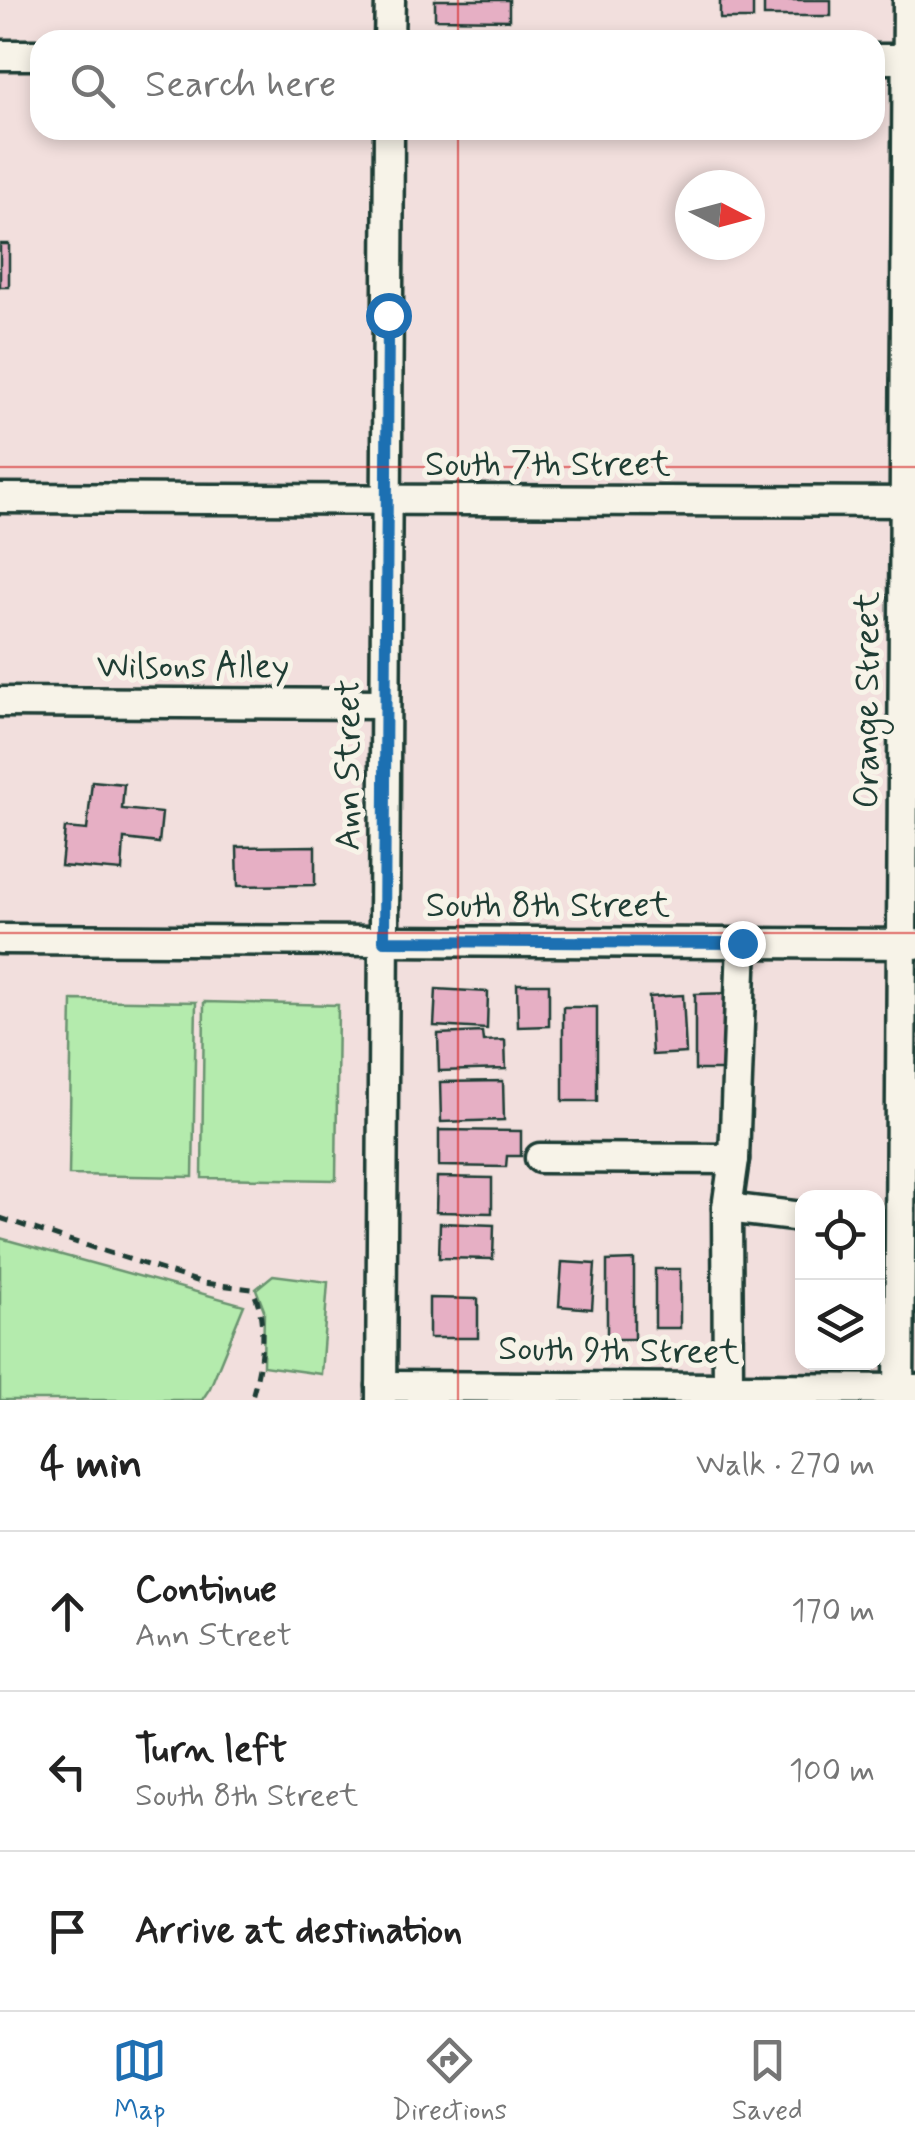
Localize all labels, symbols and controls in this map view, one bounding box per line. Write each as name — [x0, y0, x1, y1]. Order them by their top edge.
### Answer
search box — [30, 30, 885, 140]
icon: search — [65, 58, 120, 113]
text: Search here — [145, 61, 336, 110]
north arrow — [675, 170, 765, 260]
route start — [366, 293, 412, 339]
street label: South 7th Street — [425, 442, 671, 488]
street label: Orange Street — [845, 591, 894, 809]
street label: Wilsons Alley — [97, 644, 289, 690]
street label: Ann Street — [326, 679, 372, 851]
street label: South 8th Street — [426, 883, 671, 929]
route end — [720, 921, 766, 967]
map controls — [795, 1190, 885, 1370]
button: locate — [795, 1190, 885, 1280]
button: layers — [795, 1280, 885, 1370]
street label: South 9th Street — [498, 1326, 741, 1376]
text: 4 min — [40, 1438, 142, 1493]
text: Walk · 270 m — [696, 1444, 875, 1486]
text: Continue — [135, 1566, 277, 1615]
icon: ahead — [40, 1584, 95, 1639]
text: 170 m — [791, 1590, 875, 1632]
text: Ann Street — [135, 1615, 292, 1657]
text: Turn left — [135, 1726, 287, 1775]
icon: left — [40, 1744, 95, 1799]
text: 100 m — [789, 1750, 875, 1792]
text: South 8th Street — [135, 1775, 358, 1817]
icon: arrive — [40, 1904, 95, 1959]
text: Arrive at destination — [135, 1907, 462, 1956]
tab: Map — [112, 2033, 167, 2130]
tab: Directions — [392, 2033, 507, 2130]
tab: Saved — [732, 2033, 803, 2130]

